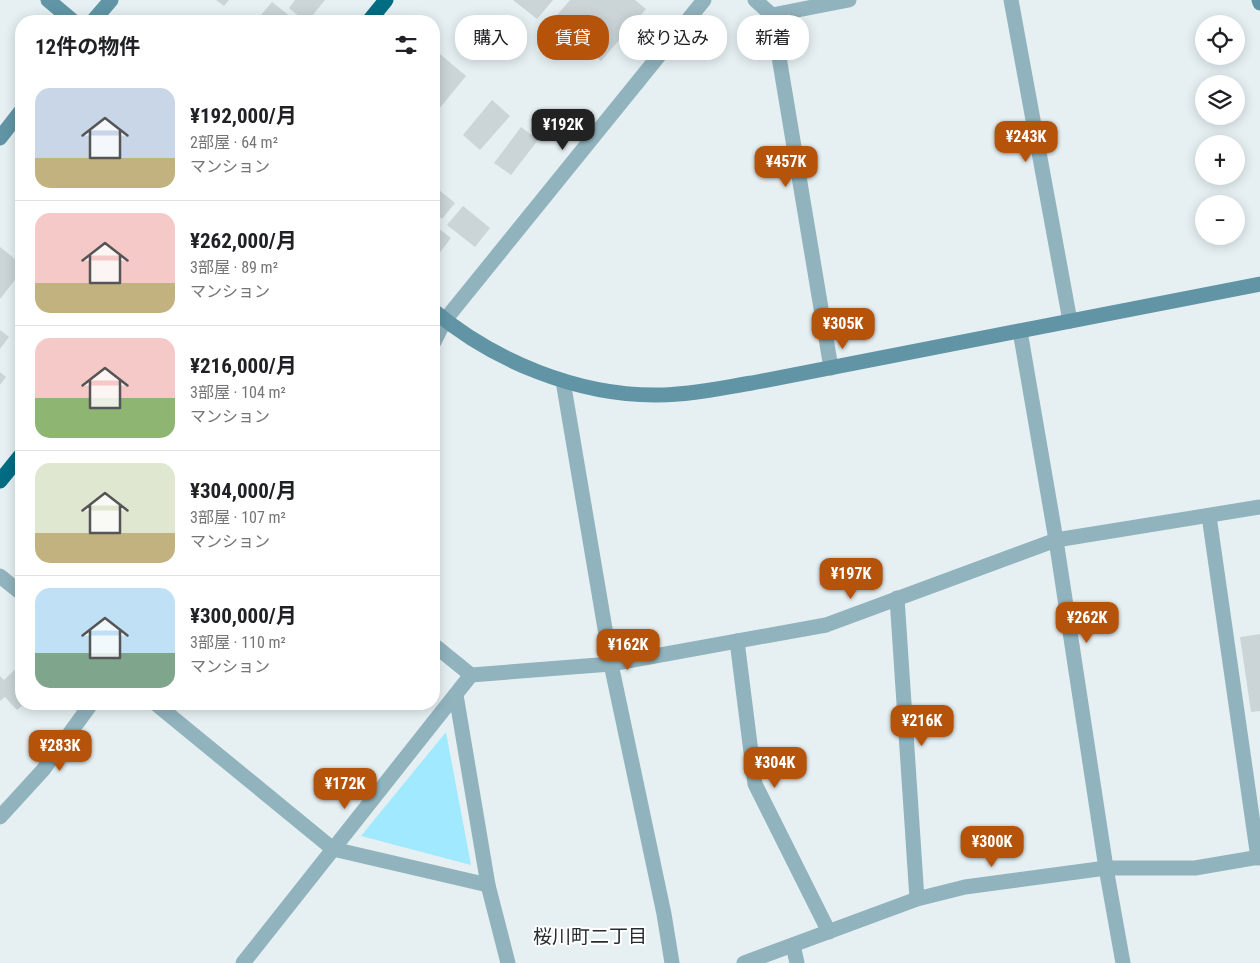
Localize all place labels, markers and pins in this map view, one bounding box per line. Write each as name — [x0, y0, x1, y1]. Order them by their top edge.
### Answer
pin: ¥192K — [528, 108, 598, 151]
pin: ¥243K — [991, 120, 1061, 163]
pin: ¥457K — [751, 146, 821, 188]
pin: ¥305K — [808, 308, 878, 350]
pin: ¥197K — [816, 558, 886, 600]
pin: ¥262K — [1052, 602, 1122, 644]
pin: ¥162K — [593, 628, 663, 671]
pin: ¥216K — [887, 704, 957, 747]
pin: ¥283K — [25, 730, 95, 772]
pin: ¥304K — [740, 746, 810, 789]
pin: ¥172K — [310, 768, 380, 810]
pin: ¥300K — [957, 826, 1027, 868]

